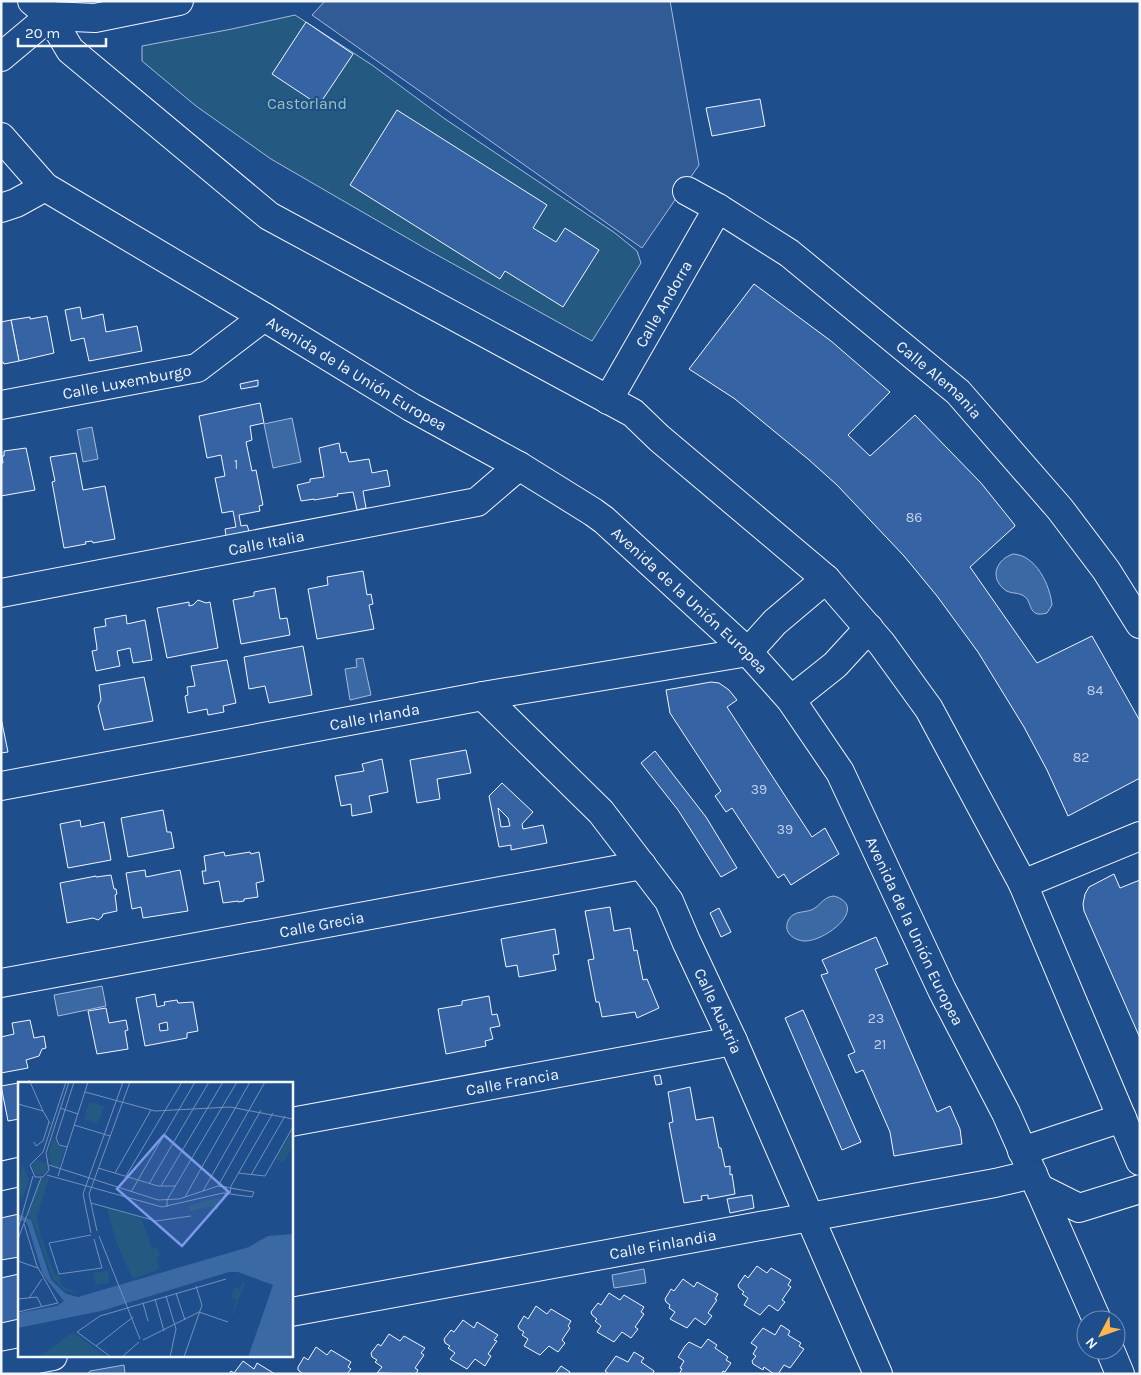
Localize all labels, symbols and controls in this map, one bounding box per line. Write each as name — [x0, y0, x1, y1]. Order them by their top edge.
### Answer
scale bar — [18, 15, 105, 47]
text: 20 m — [25, 24, 60, 42]
park label: Castorland — [267, 94, 347, 113]
street label: Calle Andorra — [631, 257, 696, 351]
street label: Avenida de la Unión Europea — [263, 312, 450, 435]
street label: Calle Alemania — [893, 336, 986, 423]
street label: Calle Luxemburgo — [61, 360, 193, 403]
house number: 1 — [234, 456, 238, 473]
house number: 86 — [906, 509, 922, 526]
street label: Avenida de la Unión Europea — [608, 523, 772, 678]
street label: Calle Italia — [227, 526, 306, 559]
house number: 84 — [1087, 682, 1103, 699]
street label: Calle Irlanda — [328, 699, 421, 734]
house number: 82 — [1073, 749, 1089, 766]
house number: 39 — [751, 781, 767, 798]
house number: 39 — [777, 821, 793, 838]
street label: Avenida de la Unión Europea — [862, 834, 968, 1029]
street label: Calle Grecia — [278, 907, 366, 942]
street label: Calle Austria — [690, 965, 746, 1057]
house number: 23 — [868, 1010, 884, 1027]
house number: 21 — [874, 1036, 886, 1053]
street label: Calle Francia — [464, 1064, 560, 1100]
inset map — [18, 1082, 292, 1358]
street label: Calle Finlandia — [608, 1225, 718, 1263]
north arrow — [1076, 1310, 1126, 1360]
text: N — [1082, 1334, 1101, 1353]

